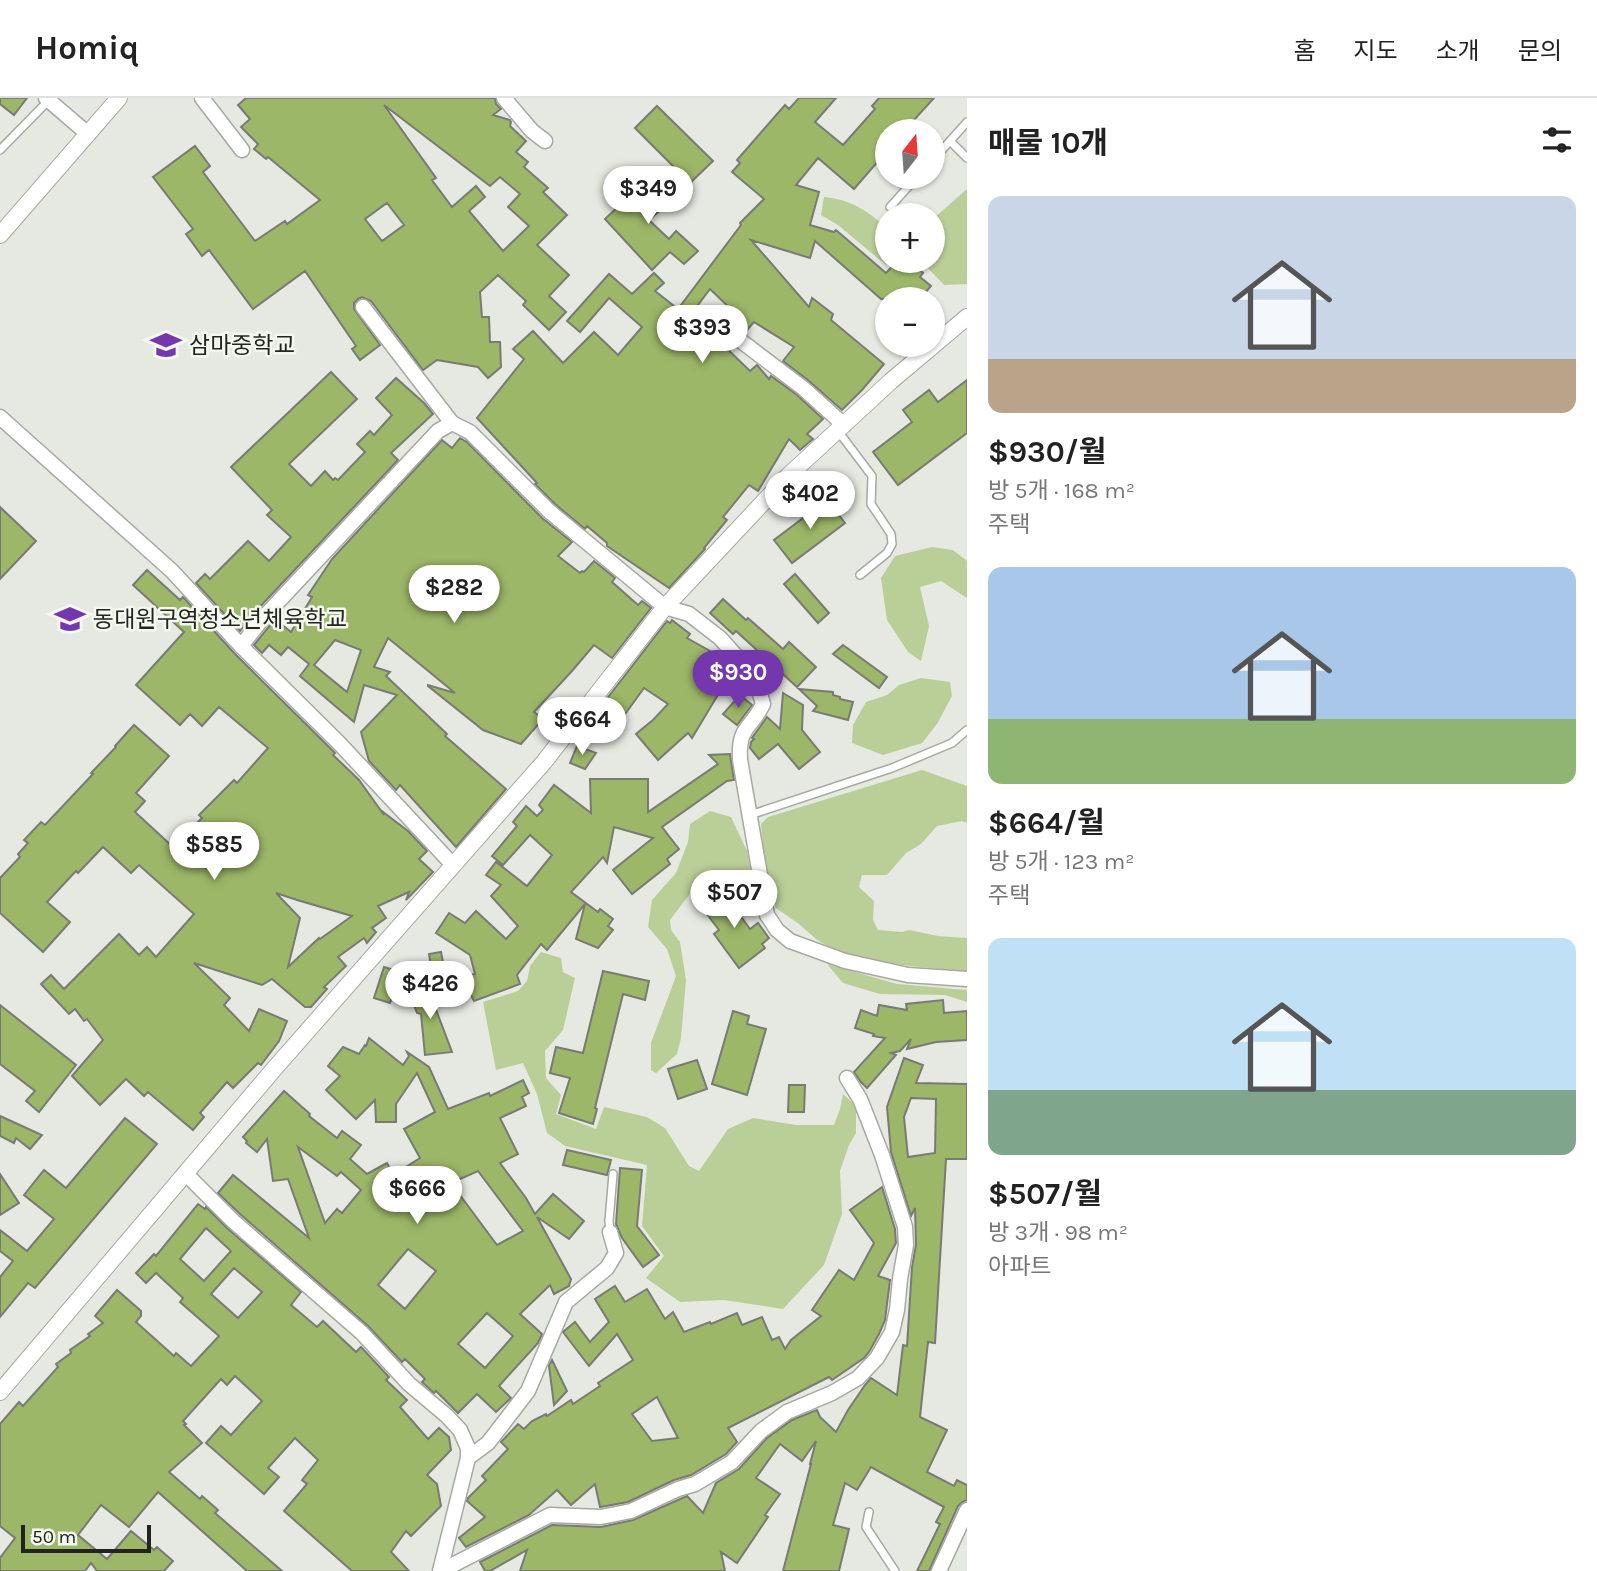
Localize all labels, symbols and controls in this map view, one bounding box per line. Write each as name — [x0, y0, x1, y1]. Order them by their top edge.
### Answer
text: Homiq — [35, 29, 139, 67]
text: 홈 — [1293, 37, 1315, 65]
text: 지도 — [1353, 37, 1398, 65]
text: 소개 — [1436, 37, 1480, 65]
text: 문의 — [1518, 37, 1562, 65]
north arrow — [875, 119, 945, 189]
map controls — [875, 119, 945, 357]
icon: filters — [1538, 121, 1576, 159]
text: 매물 10개 — [988, 125, 1108, 161]
pin: $349 — [607, 166, 689, 226]
text: $349 — [619, 175, 677, 202]
button: + — [875, 203, 945, 273]
icon: home — [1219, 242, 1345, 368]
button: − — [875, 287, 945, 357]
pin: $393 — [661, 306, 743, 365]
text: $393 — [673, 314, 731, 341]
school or university icon: 삼마중학교 — [149, 328, 183, 362]
place label: 삼마중학교 — [189, 332, 295, 359]
text: $930/월 — [988, 434, 1106, 470]
pin: $402 — [769, 472, 851, 531]
text: 방 5개 · 168 m² — [988, 477, 1135, 504]
text: $402 — [781, 480, 839, 507]
text: 주택 — [988, 511, 1030, 538]
pin: $282 — [413, 566, 495, 625]
text: $282 — [425, 574, 483, 601]
school or university icon: 동대원구역청소년체육학교 — [53, 602, 87, 636]
place label: 동대원구역청소년체육학교 — [93, 606, 347, 633]
icon: home — [1219, 613, 1345, 739]
pin: $930 — [697, 650, 779, 710]
text: $930 — [709, 659, 767, 686]
pin: $664 — [541, 698, 623, 757]
text: $664 — [553, 706, 611, 733]
text: $664/월 — [988, 805, 1105, 841]
pin: $585 — [173, 822, 255, 882]
text: $585 — [185, 831, 243, 858]
text: 방 5개 · 123 m² — [988, 848, 1135, 875]
pin: $507 — [693, 870, 775, 930]
text: $507 — [706, 879, 762, 906]
text: 주택 — [988, 882, 1030, 909]
pin: $426 — [389, 962, 471, 1021]
text: $426 — [401, 970, 459, 997]
icon: home — [1219, 984, 1345, 1110]
pin: $666 — [376, 1166, 458, 1226]
text: $666 — [388, 1175, 446, 1202]
text: $507/월 — [988, 1176, 1102, 1212]
text: 방 3개 · 98 m² — [988, 1219, 1128, 1246]
text: 아파트 — [988, 1253, 1051, 1280]
scale bar — [21, 1522, 150, 1554]
text: 50 m — [32, 1526, 76, 1548]

